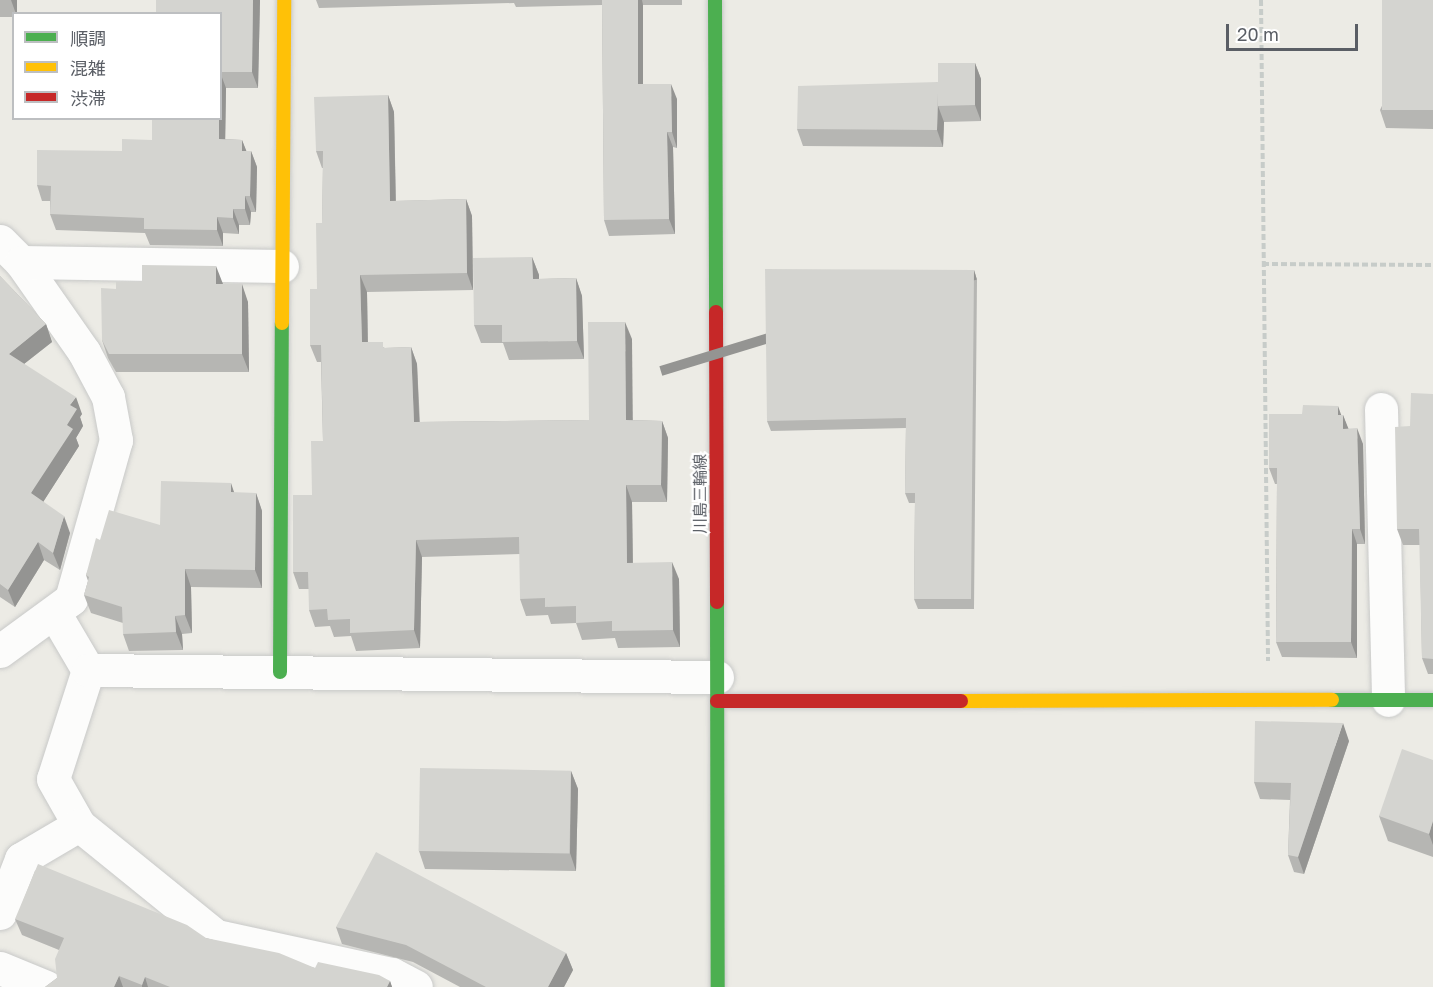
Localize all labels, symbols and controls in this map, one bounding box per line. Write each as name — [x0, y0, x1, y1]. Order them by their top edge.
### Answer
legend — [12, 12, 222, 120]
scale bar — [1229, 12, 1361, 50]
text: 20 m — [1237, 23, 1279, 45]
text: 順調 — [70, 27, 106, 49]
text: 混雑 — [70, 57, 106, 79]
text: 渋滞 — [70, 87, 106, 109]
street label: 川島三輪線 — [690, 454, 710, 534]

